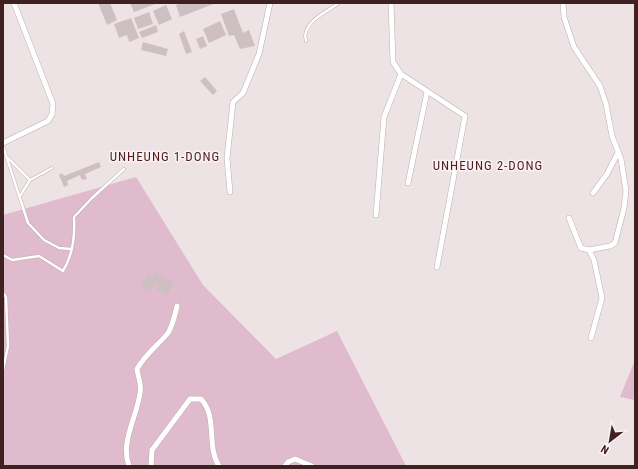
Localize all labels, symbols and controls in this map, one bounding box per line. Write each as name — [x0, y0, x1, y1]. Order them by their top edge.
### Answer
district label: UNHEUNG 1-DONG — [110, 149, 220, 164]
district label: UNHEUNG 2-DONG — [433, 158, 543, 173]
north arrow — [590, 421, 630, 461]
text: N — [599, 442, 611, 456]

